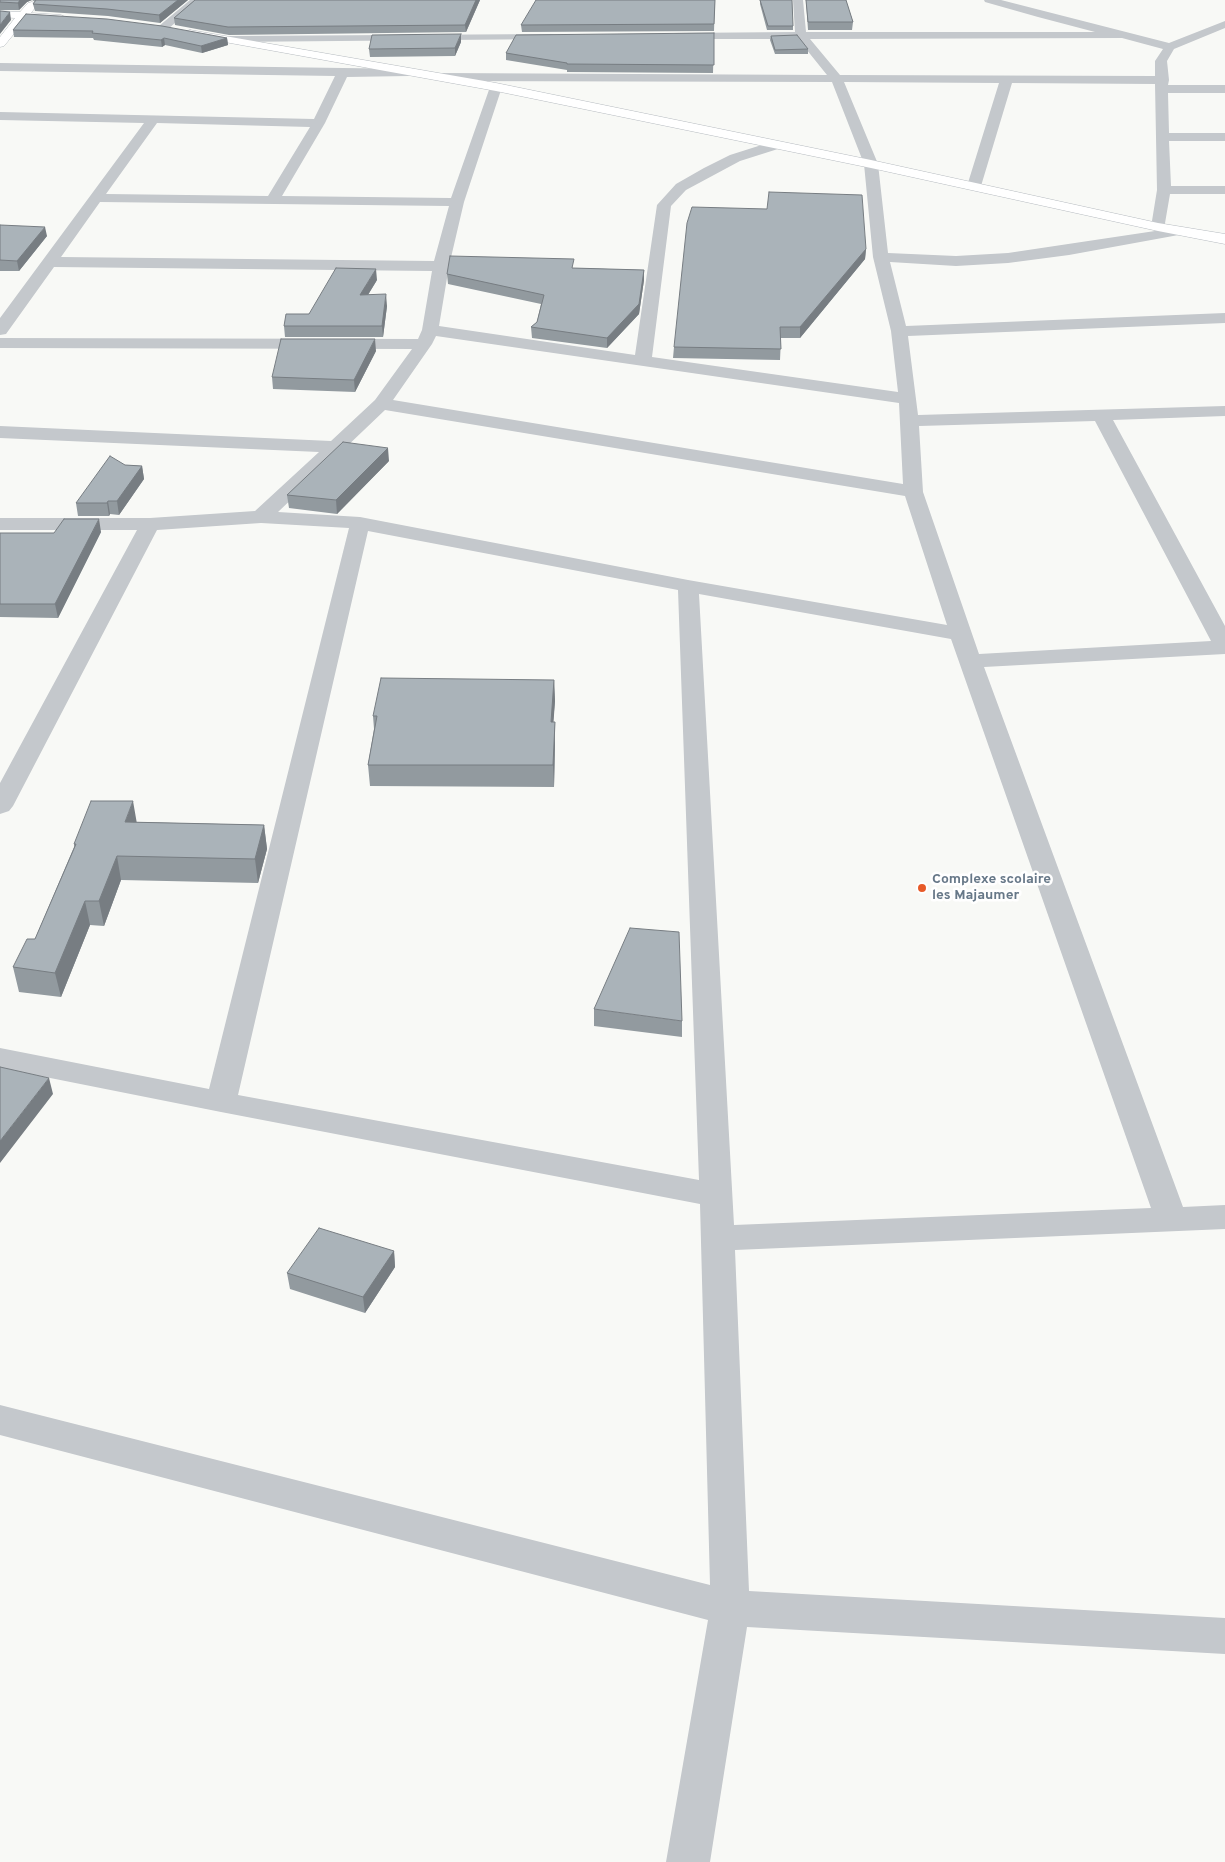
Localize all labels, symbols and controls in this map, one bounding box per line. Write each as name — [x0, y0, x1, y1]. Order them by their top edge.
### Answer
place label: Complexe scolaire les Majaumer — [932, 872, 1051, 904]
marker: Complexe scolaire les Majaumer — [916, 882, 928, 894]

